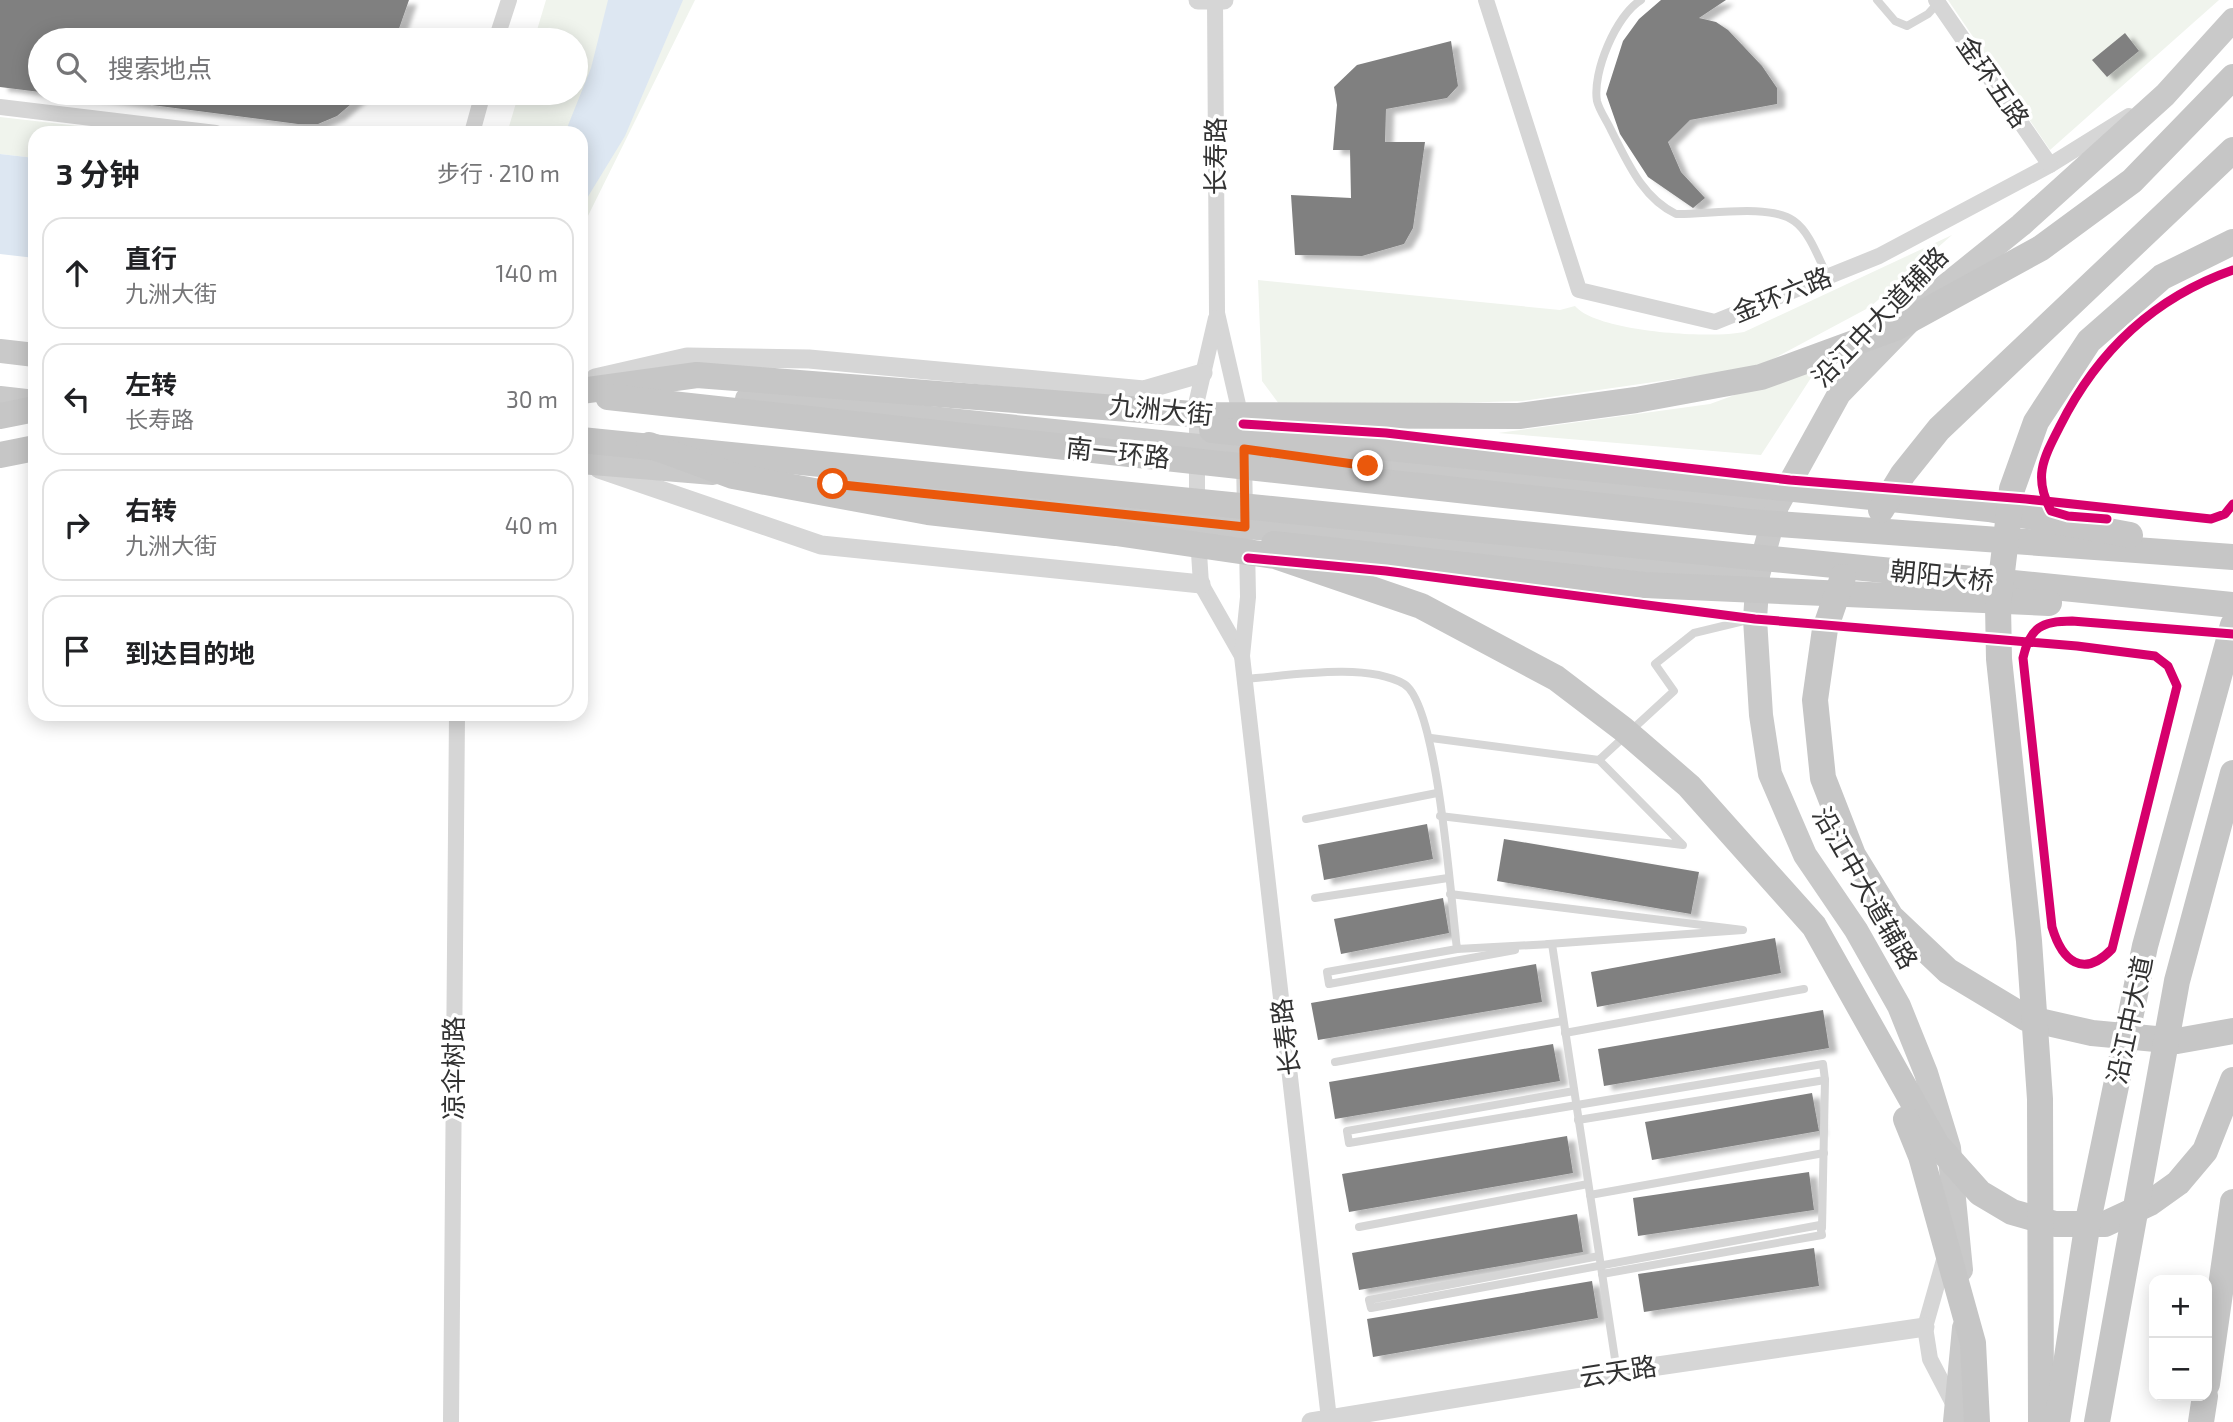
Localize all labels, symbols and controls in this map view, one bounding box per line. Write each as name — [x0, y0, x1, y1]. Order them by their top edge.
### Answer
search box — [28, 28, 588, 105]
street label: 金环五路 — [1952, 30, 2037, 133]
icon: search — [52, 48, 90, 86]
text: 搜索地点 — [108, 52, 212, 83]
street label: 长寿路 — [1199, 117, 1230, 195]
text: 3 分钟 — [56, 155, 140, 191]
text: 步行 · 210 m — [437, 159, 560, 187]
street label: 沿江中大道辅路 — [1805, 240, 1953, 392]
text: 直行 — [125, 242, 177, 273]
icon: ahead — [58, 254, 96, 292]
text: 140 m — [496, 259, 558, 287]
street label: 金环六路 — [1727, 260, 1835, 327]
text: 九洲大街 — [125, 279, 217, 307]
text: 左转 — [125, 368, 177, 399]
icon: left — [58, 380, 96, 418]
text: 30 m — [506, 385, 558, 413]
street label: 九洲大街 — [1108, 388, 1214, 429]
text: 长寿路 — [125, 405, 194, 433]
street label: 南一环路 — [1065, 431, 1171, 472]
route end — [1352, 450, 1383, 481]
route start — [817, 468, 848, 499]
text: 右转 — [125, 494, 177, 525]
icon: right — [58, 506, 96, 544]
text: 40 m — [505, 511, 558, 539]
text: 九洲大街 — [125, 531, 217, 559]
street label: 朝阳大桥 — [1889, 554, 1995, 595]
icon: arrive — [58, 632, 96, 670]
text: 到达目的地 — [125, 637, 255, 668]
street label: 沿江中大道辅路 — [1807, 801, 1925, 974]
street label: 沿江中大道 — [2100, 953, 2157, 1086]
street label: 长寿路 — [1264, 997, 1305, 1078]
street label: 凉伞树路 — [437, 1016, 468, 1120]
map controls — [2149, 1275, 2212, 1401]
button: + — [2149, 1275, 2212, 1338]
button: − — [2149, 1338, 2212, 1401]
street label: 云天路 — [1577, 1349, 1659, 1392]

